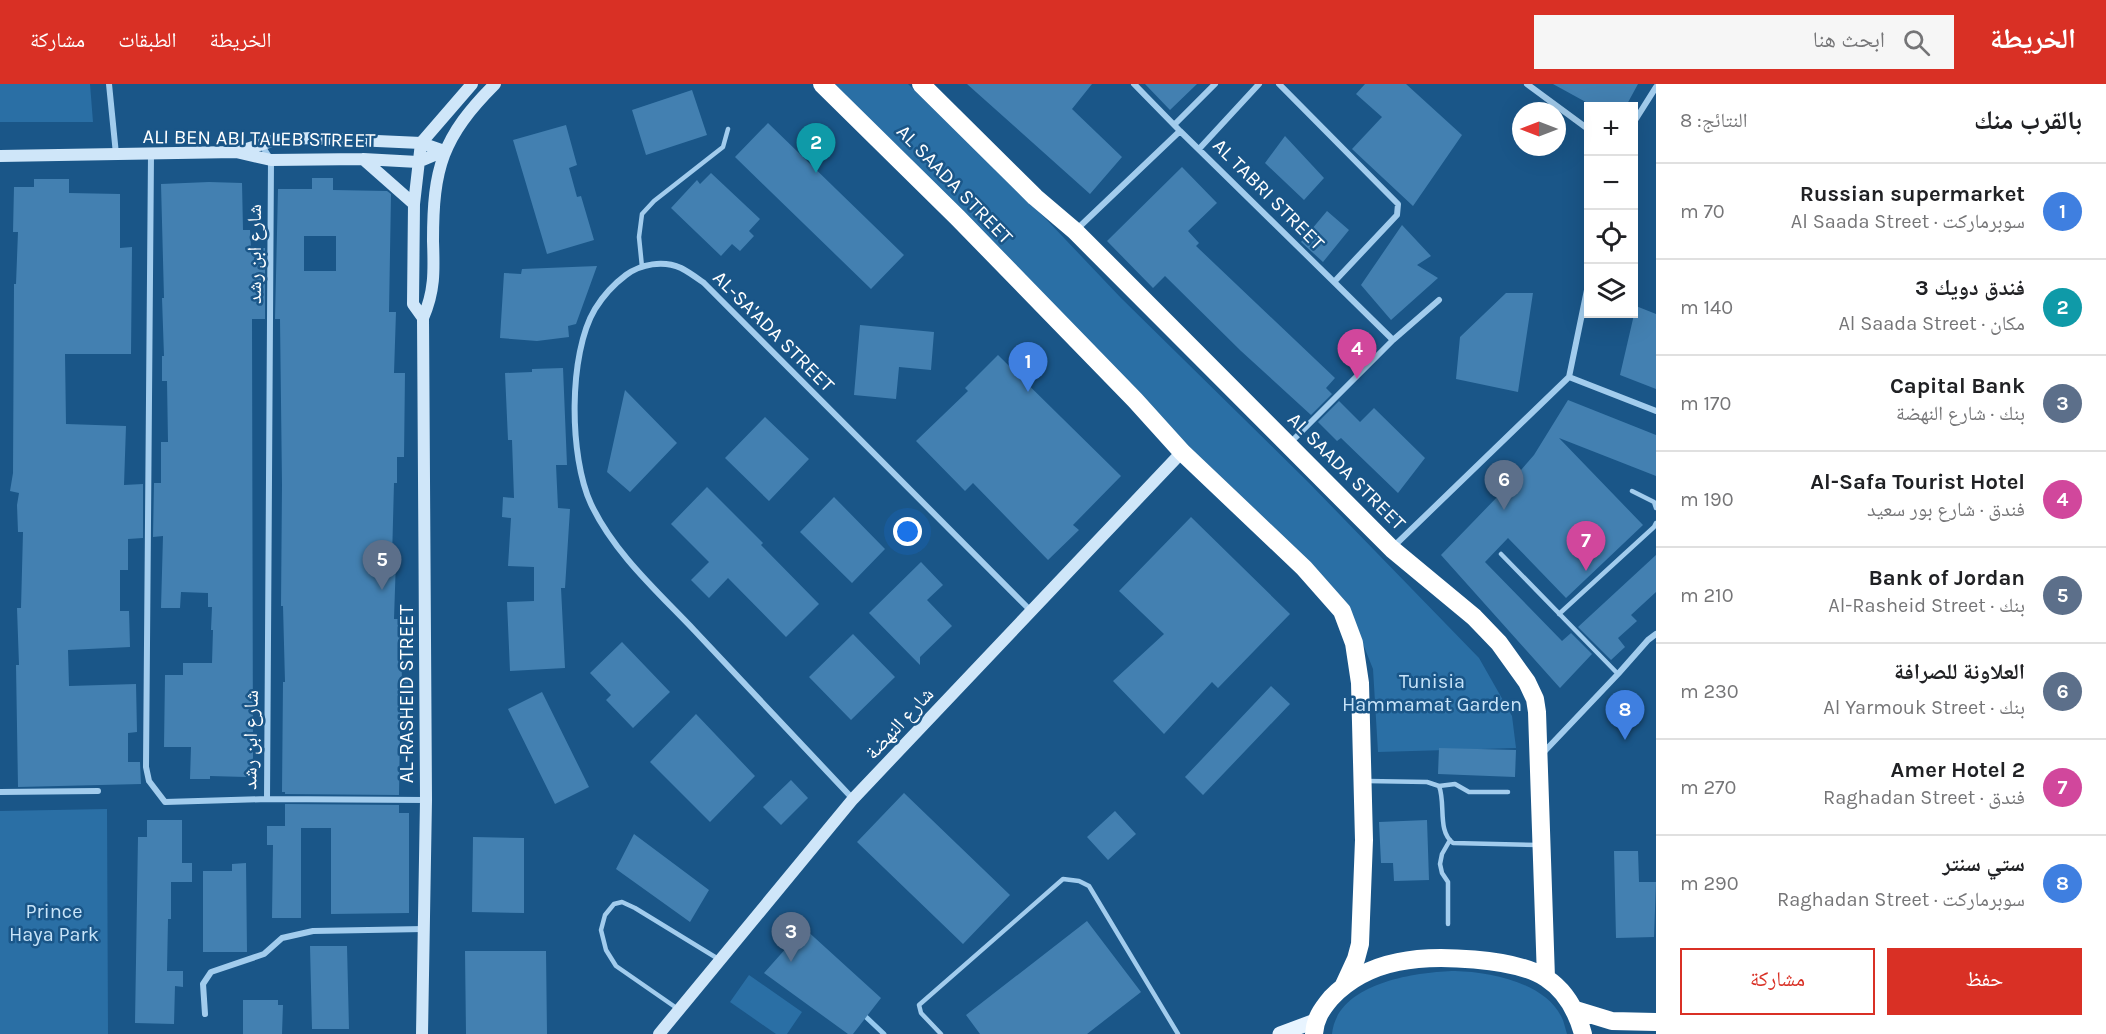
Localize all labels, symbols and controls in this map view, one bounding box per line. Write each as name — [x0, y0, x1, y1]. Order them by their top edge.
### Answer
search box — [1534, 15, 1954, 69]
text: الخريطة — [1990, 22, 2076, 55]
icon: search — [1900, 26, 1933, 59]
text: ابحث هنا — [1813, 27, 1885, 53]
text: مشاركة — [30, 28, 85, 52]
text: الطبقات — [118, 28, 177, 52]
text: الخريطة — [210, 28, 271, 52]
north arrow — [1512, 102, 1566, 156]
map controls — [1584, 102, 1638, 318]
button: + — [1584, 102, 1638, 156]
text: بالقرب منك — [1974, 105, 2082, 136]
text: النتائج: 8 — [1680, 109, 1748, 132]
street label: AL SAADA STREET — [892, 120, 1017, 249]
pin: 2 — [796, 124, 836, 173]
street label: ALI BEN ABI TALEB STREET — [142, 125, 376, 152]
street label: AL TABRI STREET — [1208, 134, 1329, 255]
button: − — [1584, 156, 1638, 210]
text: Russian supermarket — [1800, 181, 2025, 207]
text: 70 m — [1680, 200, 1725, 223]
text: 1 — [2059, 200, 2066, 223]
street label: شارع ابن رشد — [243, 204, 267, 304]
button: locate — [1584, 210, 1638, 264]
text: سوبرماركت · Al Saada Street — [1791, 210, 2025, 233]
button: layers — [1584, 264, 1638, 318]
street label: AL-SA'ADA STREET — [708, 266, 839, 397]
text: فندق دويك 3 — [1915, 275, 2025, 301]
text: 140 m — [1680, 296, 1733, 319]
text: 2 — [2056, 296, 2069, 319]
text: مكان · Al Saada Street — [1838, 312, 2025, 335]
pin: 4 — [1338, 330, 1376, 379]
pin: 1 — [1008, 342, 1048, 392]
text: Capital Bank — [1890, 373, 2025, 399]
text: 170 m — [1680, 392, 1731, 415]
text: 3 — [2056, 392, 2069, 415]
text: بنك · شارع النهضة — [1896, 402, 2025, 425]
street label: AL SAADA STREET — [1283, 408, 1410, 535]
pin: 6 — [1484, 460, 1524, 510]
text: Al-Safa Tourist Hotel — [1810, 469, 2025, 495]
text: 190 m — [1680, 488, 1734, 511]
text: 4 — [2057, 488, 2068, 511]
text: فندق · شارع بور سعيد — [1867, 498, 2025, 521]
your location — [893, 517, 922, 546]
pin: 7 — [1566, 522, 1606, 571]
pin: 5 — [362, 540, 401, 590]
text: Bank of Jordan — [1869, 565, 2025, 591]
text: 210 m — [1680, 584, 1734, 607]
text: 5 — [2057, 584, 2068, 607]
text: بنك · Al-Rasheid Street — [1828, 594, 2025, 617]
street label: AL-RASHEID STREET — [395, 605, 418, 783]
text: العلاونة للصرافة — [1894, 659, 2025, 685]
park label: Tunisia Hammamat Garden — [1342, 670, 1522, 716]
text: 230 m — [1680, 680, 1739, 703]
text: 6 — [2056, 680, 2069, 703]
street label: شارع النهضة — [860, 683, 939, 765]
street label: شارع ابن رشد — [238, 690, 264, 790]
pin: 8 — [1606, 690, 1644, 740]
text: بنك · Al Yarmouk Street — [1823, 696, 2025, 719]
text: Amer Hotel 2 — [1891, 757, 2025, 783]
text: 270 m — [1680, 776, 1736, 799]
text: 7 — [2058, 776, 2067, 799]
text: فندق · Raghadan Street — [1823, 786, 2025, 809]
text: ستي سنتر — [1942, 851, 2025, 877]
text: 290 m — [1680, 872, 1739, 895]
text: 8 — [2056, 872, 2069, 895]
text: سوبرماركت · Raghadan Street — [1777, 888, 2025, 911]
park label: Prince Haya Park — [9, 900, 99, 946]
pin: 3 — [772, 912, 810, 962]
button: مشاركة — [1680, 948, 1875, 1015]
button: حفظ — [1887, 948, 2082, 1015]

